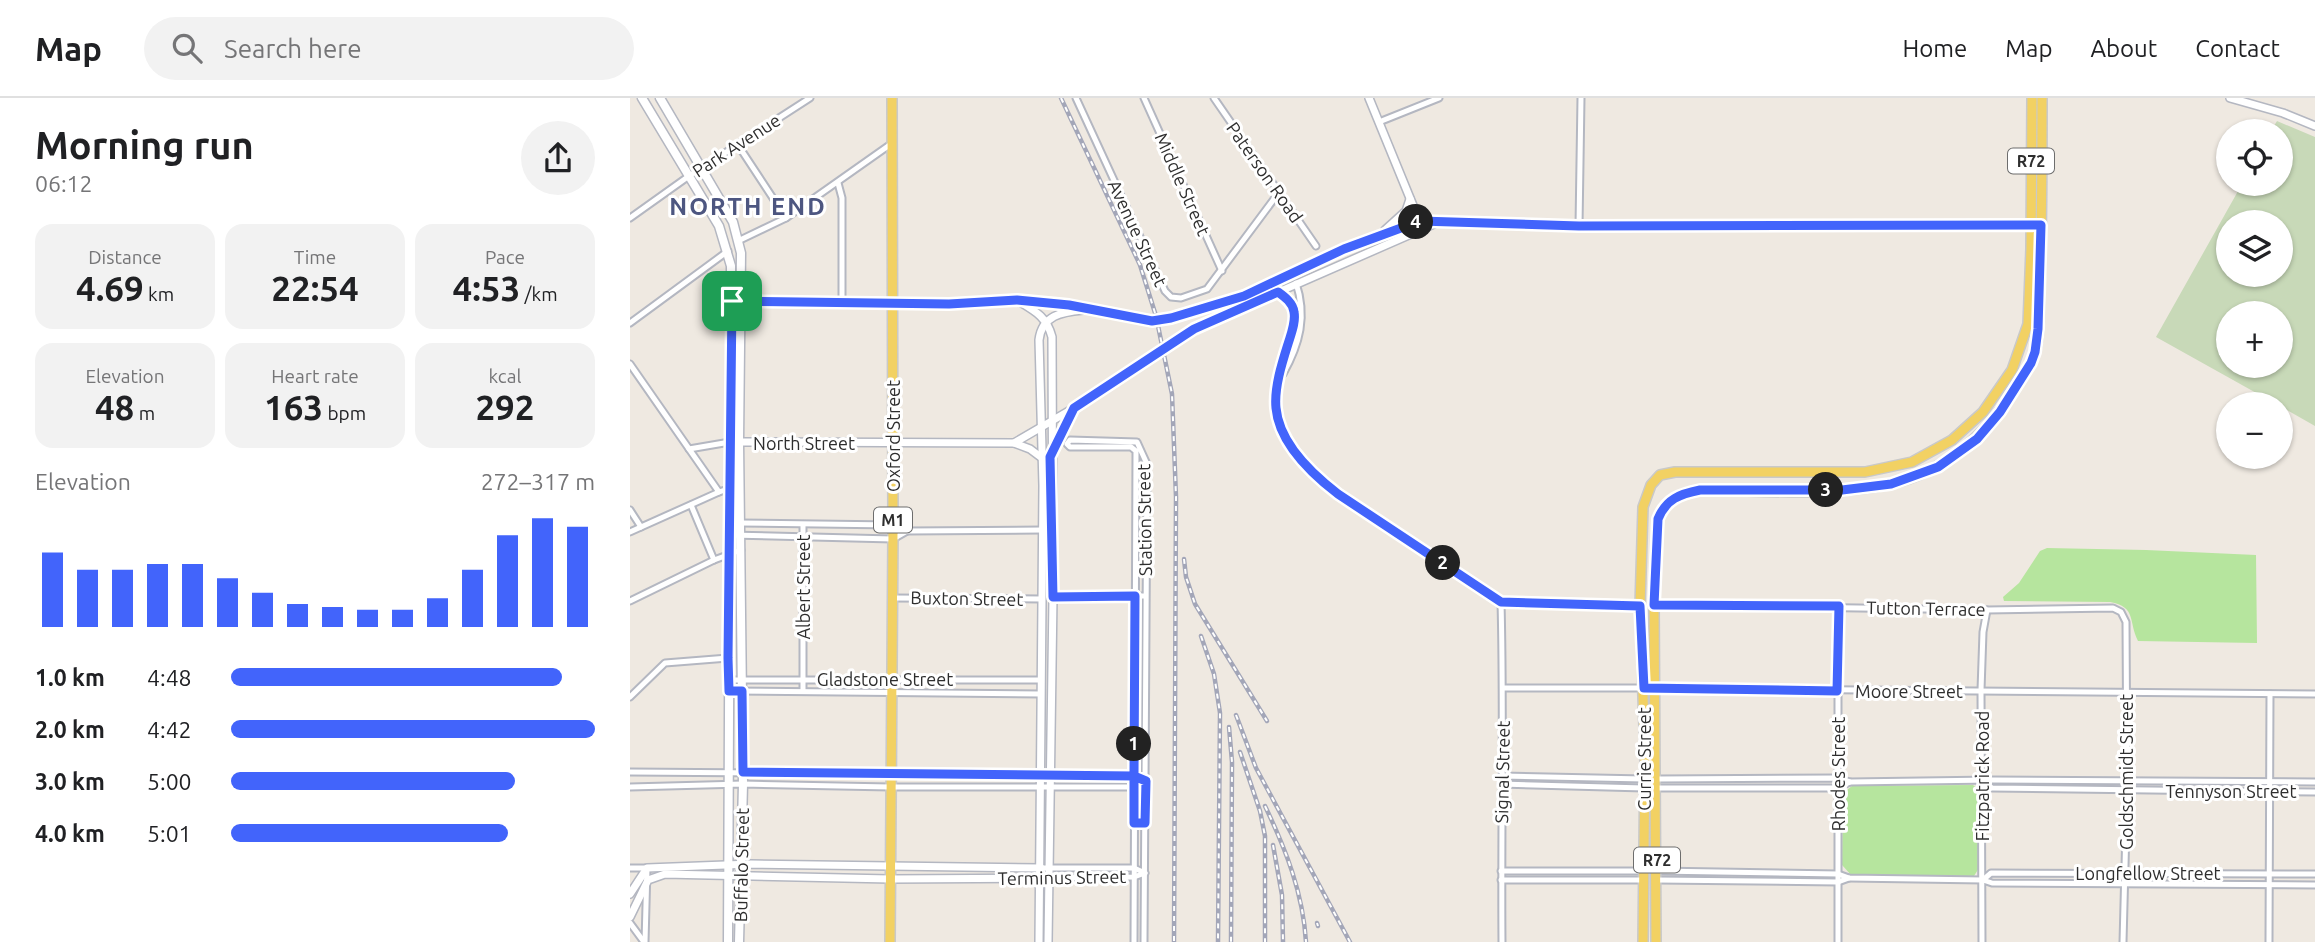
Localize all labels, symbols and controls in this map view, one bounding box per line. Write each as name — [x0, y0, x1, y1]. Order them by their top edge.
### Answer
search box — [144, 17, 634, 80]
icon: search — [168, 29, 206, 67]
text: Map — [35, 30, 102, 67]
text: Search here — [224, 34, 362, 63]
text: Home — [1902, 35, 1967, 62]
text: Map — [2005, 35, 2052, 62]
text: About — [2090, 35, 2157, 62]
text: Contact — [2195, 35, 2280, 62]
street label: Park Avenue — [688, 109, 784, 181]
street label: Paterson Road — [1223, 118, 1307, 226]
map controls — [2216, 119, 2293, 469]
button: locate — [2216, 119, 2293, 196]
button: share — [521, 121, 595, 195]
text: Morning run — [35, 124, 254, 166]
street label: Middle Street — [1151, 130, 1215, 238]
road number: R72 — [2008, 148, 2054, 174]
text: 06:12 — [35, 171, 93, 196]
street label: Avenue Street — [1105, 177, 1171, 289]
district label: NORTH END — [669, 193, 827, 220]
pin: 4 — [1398, 204, 1434, 240]
text: 4 — [1410, 210, 1421, 232]
button: layers — [2216, 210, 2293, 287]
text: Distance — [88, 246, 162, 268]
text: Time — [294, 246, 336, 268]
text: Pace — [485, 246, 525, 268]
text: 4.69 — [76, 268, 144, 308]
text: 22:54 — [271, 268, 359, 308]
text: 4:53 — [452, 268, 520, 308]
pin — [702, 271, 762, 331]
icon: arrive — [713, 282, 751, 320]
text: km — [144, 283, 174, 305]
text: /km — [520, 283, 558, 305]
button: + — [2216, 301, 2293, 378]
text: Elevation — [85, 365, 165, 387]
text: Heart rate — [271, 365, 359, 387]
text: kcal — [489, 365, 521, 387]
street label: Oxford Street — [883, 380, 903, 492]
text: 48 — [95, 387, 134, 427]
text: 163 — [264, 387, 323, 427]
text: 292 — [475, 387, 535, 427]
button: − — [2216, 392, 2293, 469]
text: m — [134, 402, 155, 424]
text: bpm — [323, 402, 366, 424]
street label: North Street — [753, 433, 855, 453]
street label: Station Street — [1133, 464, 1155, 576]
text: Elevation — [35, 469, 131, 494]
text: 272–317 m — [481, 469, 595, 494]
pin: 3 — [1808, 472, 1844, 508]
text: 3 — [1820, 478, 1831, 500]
road number: M1 — [874, 508, 912, 532]
street label: Albert Street — [793, 534, 813, 640]
pin: 2 — [1426, 546, 1460, 580]
text: 2 — [1437, 551, 1448, 573]
street label: Buxton Street — [910, 587, 1024, 609]
street label: Tutton Terrace — [1866, 597, 1986, 619]
text: 1.0 km — [35, 665, 105, 690]
text: 4:48 — [147, 665, 192, 690]
street label: Gladstone Street — [817, 669, 953, 689]
street label: Moore Street — [1855, 681, 1963, 701]
street label: Goldschmidt Street — [2116, 694, 2136, 850]
street label: Currie Street — [1634, 707, 1654, 811]
street label: Fitzpatrick Road — [1972, 711, 1992, 841]
text: 2.0 km — [35, 717, 105, 742]
text: 4:42 — [147, 717, 192, 742]
street label: Rhodes Street — [1828, 717, 1848, 831]
street label: Signal Street — [1491, 720, 1513, 824]
pin: 1 — [1116, 726, 1152, 762]
text: 1 — [1128, 732, 1139, 754]
text: 3.0 km — [35, 769, 105, 794]
text: 5:00 — [147, 769, 192, 794]
street label: Tennyson Street — [2165, 781, 2297, 801]
street label: Buffalo Street — [730, 808, 752, 922]
text: 4.0 km — [35, 821, 105, 846]
text: 5:01 — [147, 821, 192, 846]
road number: R72 — [1634, 848, 1680, 873]
street label: Longfellow Street — [2075, 863, 2221, 883]
street label: Terminus Street — [998, 866, 1126, 888]

